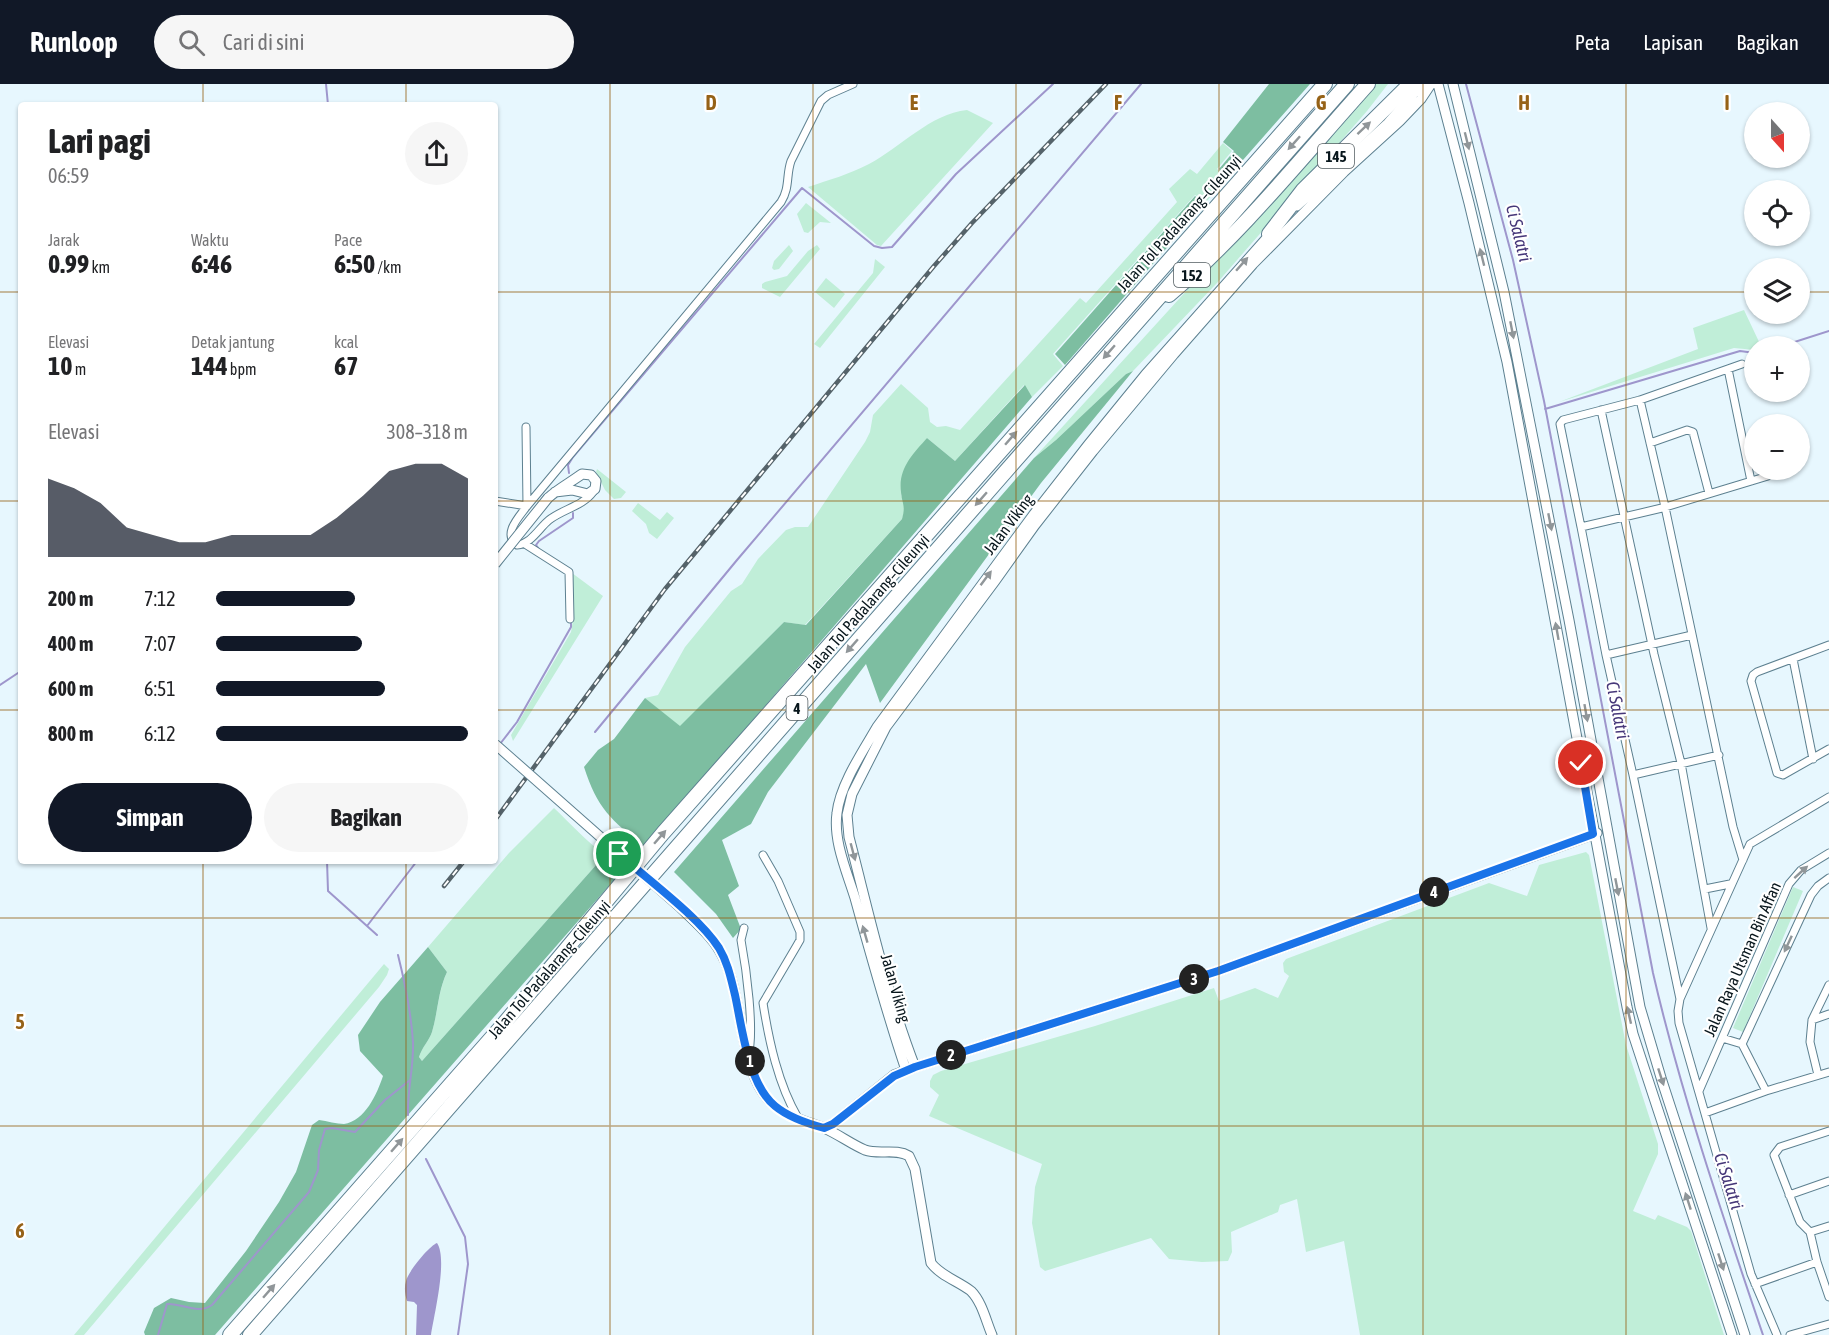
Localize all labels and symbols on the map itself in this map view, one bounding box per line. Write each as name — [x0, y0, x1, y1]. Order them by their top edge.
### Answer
text: D — [705, 91, 717, 114]
text: E — [910, 91, 919, 114]
text: F — [1114, 91, 1122, 114]
text: G — [1316, 91, 1327, 114]
text: H — [1518, 91, 1530, 114]
text: I — [1724, 91, 1730, 114]
north arrow — [1744, 102, 1810, 168]
one-way arrow — [1357, 122, 1371, 136]
one-way arrow — [1463, 132, 1473, 150]
one-way arrow — [1287, 136, 1301, 151]
road number: 145 — [1318, 144, 1354, 168]
street label: Jalan Tol Padalarang–Cileunyi — [1113, 151, 1246, 295]
water label: Ci Salatri — [1502, 202, 1536, 264]
one-way arrow — [1477, 247, 1486, 266]
one-way arrow — [1235, 256, 1249, 271]
road number: 152 — [1174, 263, 1210, 287]
one-way arrow — [1508, 321, 1517, 340]
one-way arrow — [1102, 345, 1116, 360]
one-way arrow — [1004, 431, 1017, 446]
street label: Jalan Viking — [980, 490, 1037, 558]
one-way arrow — [975, 491, 988, 506]
one-way arrow — [1546, 512, 1555, 531]
street label: Jalan Tol Padalarang–Cileunyi — [803, 530, 934, 676]
one-way arrow — [980, 570, 992, 585]
one-way arrow — [1552, 622, 1561, 641]
one-way arrow — [845, 638, 859, 653]
water label: Ci Salatri — [1602, 679, 1634, 741]
road number: 4 — [786, 696, 808, 720]
one-way arrow — [1582, 704, 1591, 723]
pin — [1555, 737, 1606, 788]
pin — [593, 828, 644, 879]
one-way arrow — [654, 829, 667, 845]
one-way arrow — [849, 843, 858, 861]
one-way arrow — [1793, 866, 1808, 879]
pin: 4 — [1419, 877, 1449, 907]
one-way arrow — [1613, 878, 1622, 897]
street label: Jalan Raya Utsman Bin Affan — [1700, 879, 1785, 1039]
street label: Jalan Tol Padalarang–Cileunyi — [484, 896, 615, 1042]
one-way arrow — [860, 925, 869, 943]
one-way arrow — [1783, 936, 1792, 953]
street label: Jalan Viking — [877, 952, 914, 1025]
pin: 3 — [1179, 964, 1209, 994]
one-way arrow — [1624, 1006, 1634, 1025]
text: 5 — [15, 1010, 25, 1033]
pin: 2 — [936, 1040, 966, 1070]
pin: 1 — [735, 1046, 765, 1076]
one-way arrow — [1656, 1068, 1666, 1086]
one-way arrow — [390, 1138, 403, 1153]
water label: Ci Salatri — [1710, 1150, 1748, 1212]
one-way arrow — [1682, 1192, 1692, 1210]
text: 6 — [15, 1219, 25, 1242]
one-way arrow — [1717, 1253, 1727, 1271]
one-way arrow — [262, 1283, 275, 1299]

